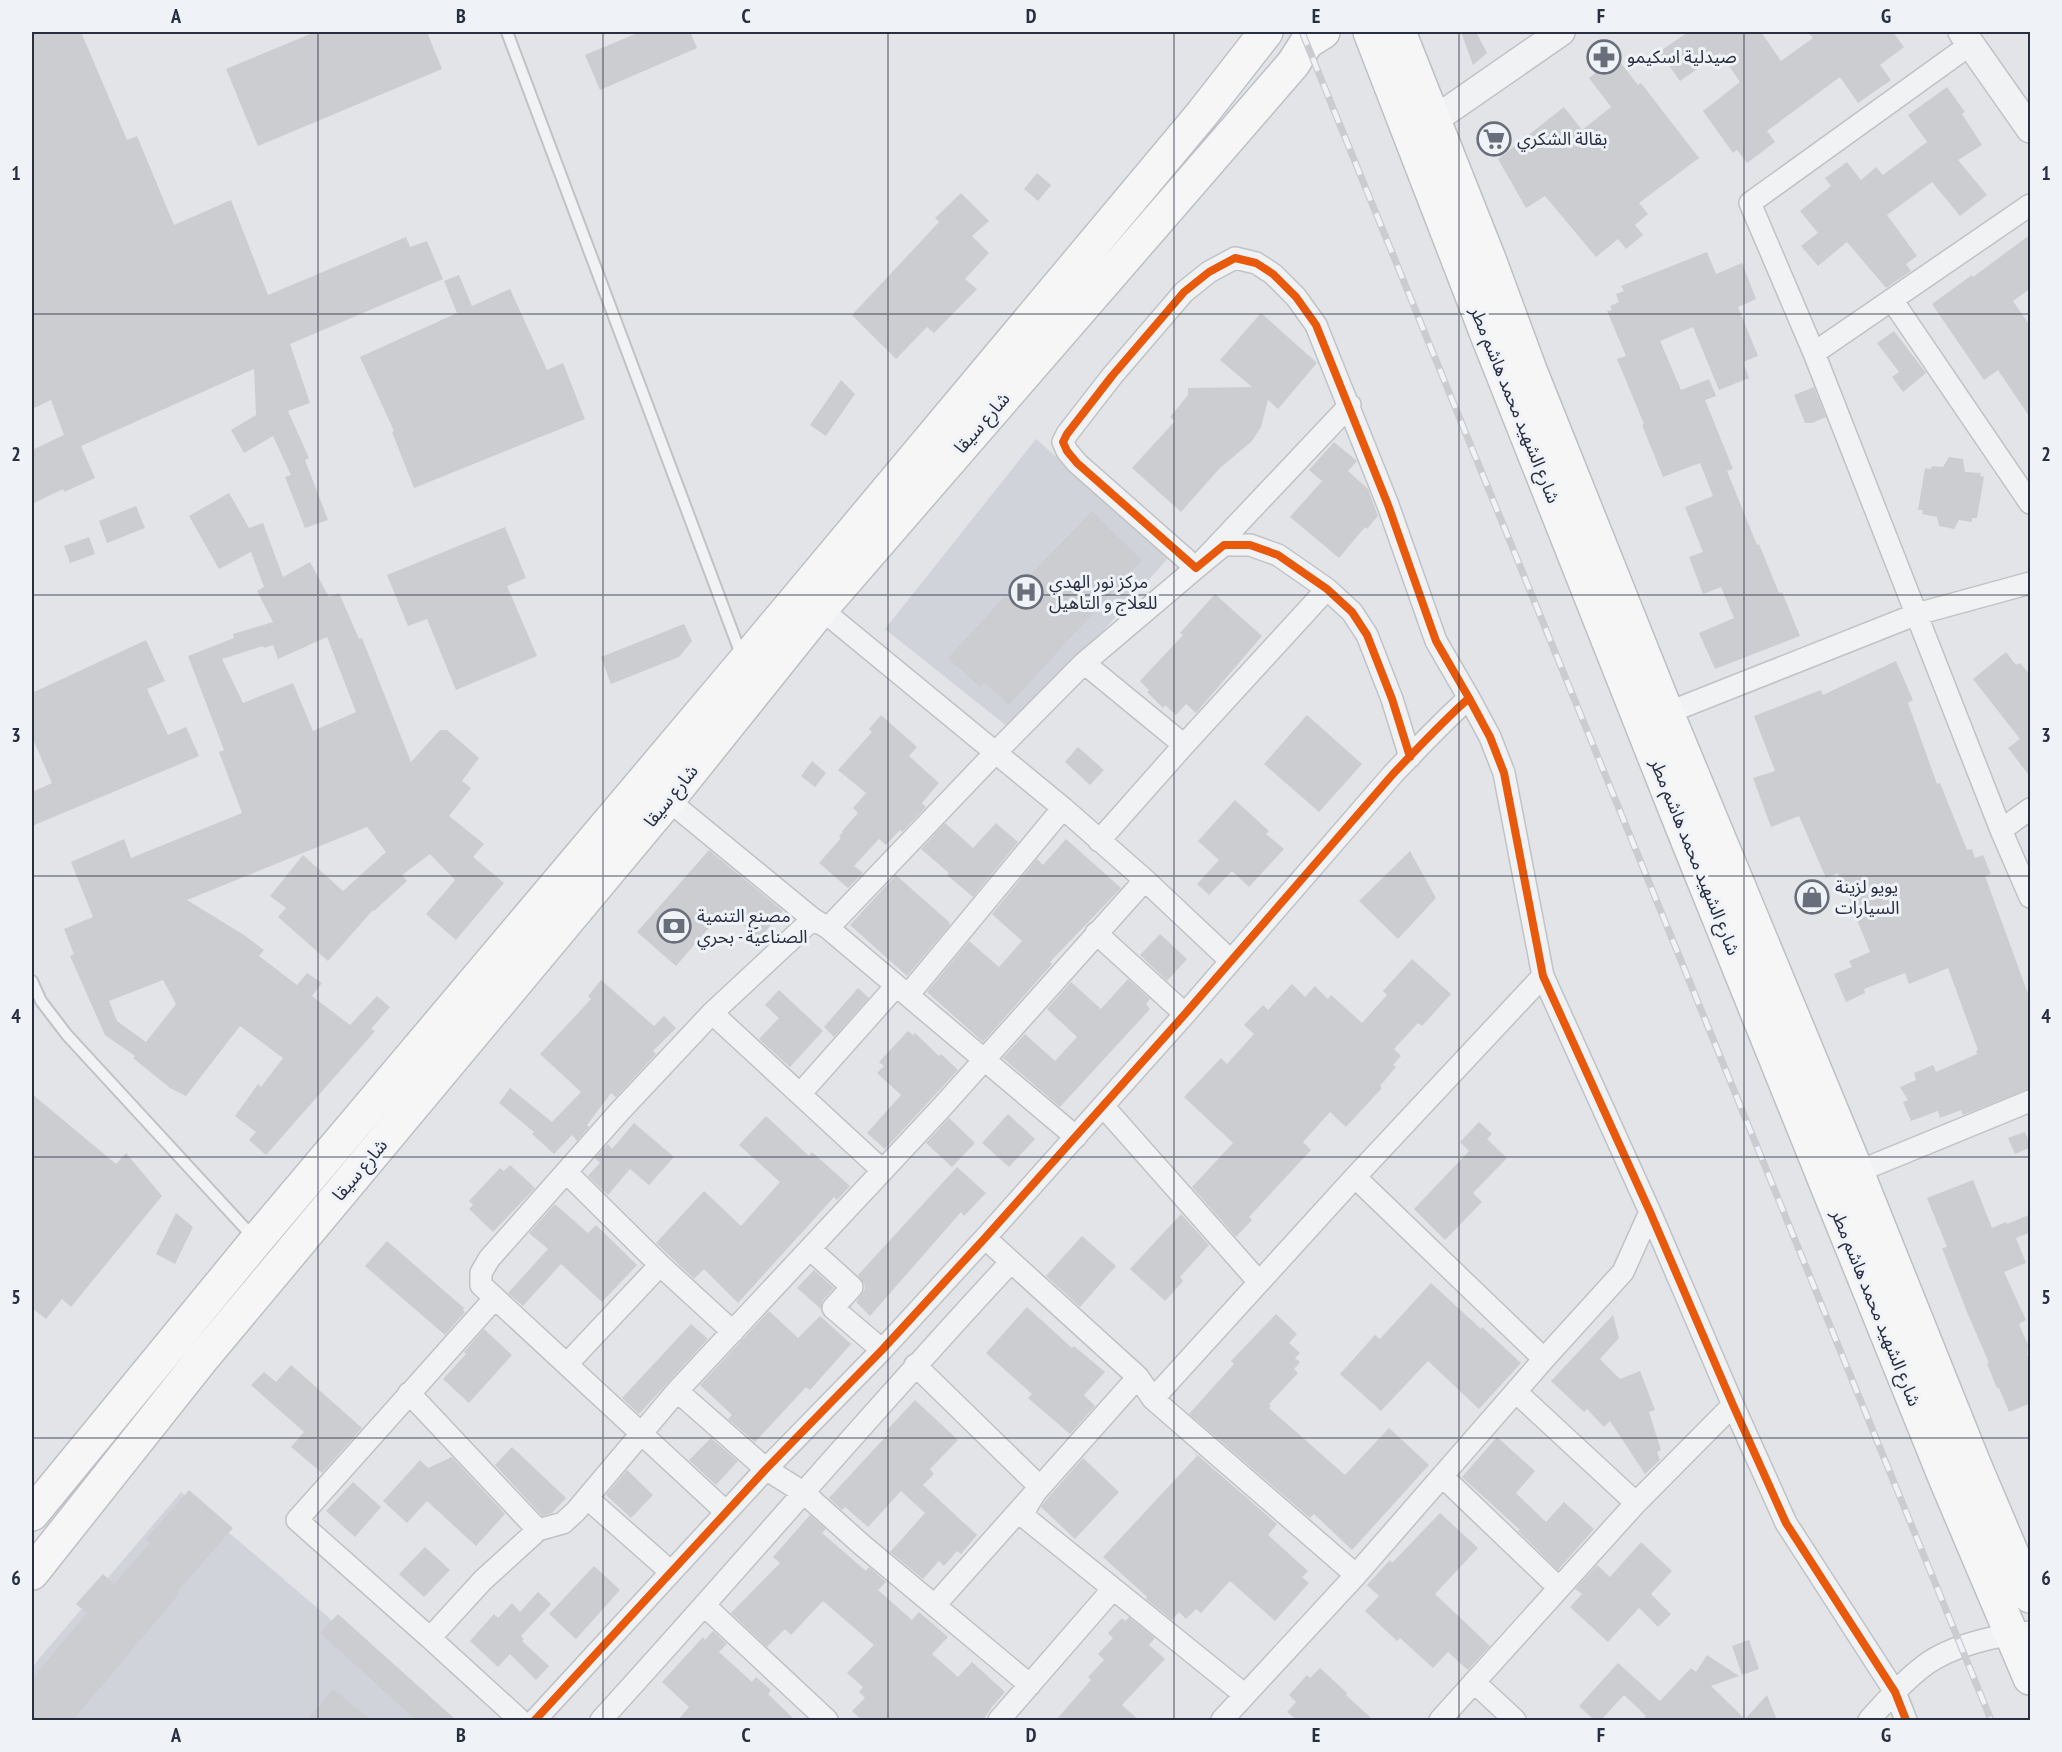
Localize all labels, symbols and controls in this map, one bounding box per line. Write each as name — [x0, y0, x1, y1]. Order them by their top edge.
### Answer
text: A — [170, 3, 182, 29]
text: B — [456, 3, 466, 29]
text: C — [741, 3, 751, 29]
text: D — [1026, 3, 1037, 29]
text: E — [1312, 3, 1320, 29]
text: F — [1597, 3, 1605, 29]
text: G — [1881, 3, 1891, 29]
pharmacy icon: صيدلية اسكيمو — [1586, 39, 1622, 75]
place label: صيدلية اسكيمو — [1627, 45, 1737, 68]
supermarket icon: بقالة الشكري — [1476, 121, 1512, 157]
place label: بقالة الشكري — [1517, 127, 1607, 152]
text: 1 — [11, 160, 21, 186]
text: 1 — [2041, 160, 2051, 186]
street label: شارع الشهيد محمد هاشم مطر — [1462, 302, 1565, 508]
street label: شارع سيقا — [949, 387, 1017, 460]
text: 2 — [11, 441, 21, 467]
text: 2 — [2041, 441, 2051, 467]
place label: مركز نور الهدي للعلاج و التاهيل — [1049, 570, 1158, 616]
hospital icon: مركز نور الهدي للعلاج و التاهيل — [1008, 574, 1044, 610]
text: 3 — [11, 722, 21, 748]
text: 3 — [2041, 722, 2051, 748]
street label: شارع الشهيد محمد هاشم مطر — [1642, 754, 1745, 960]
street label: شارع سيقا — [638, 760, 705, 834]
place label: يويو لزينة السيارات — [1835, 875, 1900, 919]
shop icon: يويو لزينة السيارات — [1794, 879, 1830, 915]
place label: مصنع التنمية الصناعية - بحري — [697, 904, 808, 950]
bank icon: مصنع التنمية الصناعية - بحري — [656, 908, 692, 944]
text: 4 — [11, 1003, 21, 1029]
text: 4 — [2041, 1003, 2051, 1029]
street label: شارع سيقا — [327, 1134, 394, 1207]
street label: شارع الشهيد محمد هاشم مطر — [1823, 1205, 1926, 1411]
text: 5 — [11, 1284, 21, 1310]
text: 5 — [2041, 1284, 2051, 1310]
text: 6 — [11, 1565, 21, 1591]
text: 6 — [2041, 1565, 2051, 1591]
text: A — [170, 1722, 182, 1748]
text: B — [456, 1722, 466, 1748]
text: C — [741, 1722, 751, 1748]
text: D — [1026, 1722, 1037, 1748]
text: E — [1312, 1722, 1320, 1748]
text: F — [1597, 1722, 1605, 1748]
text: G — [1881, 1722, 1891, 1748]

